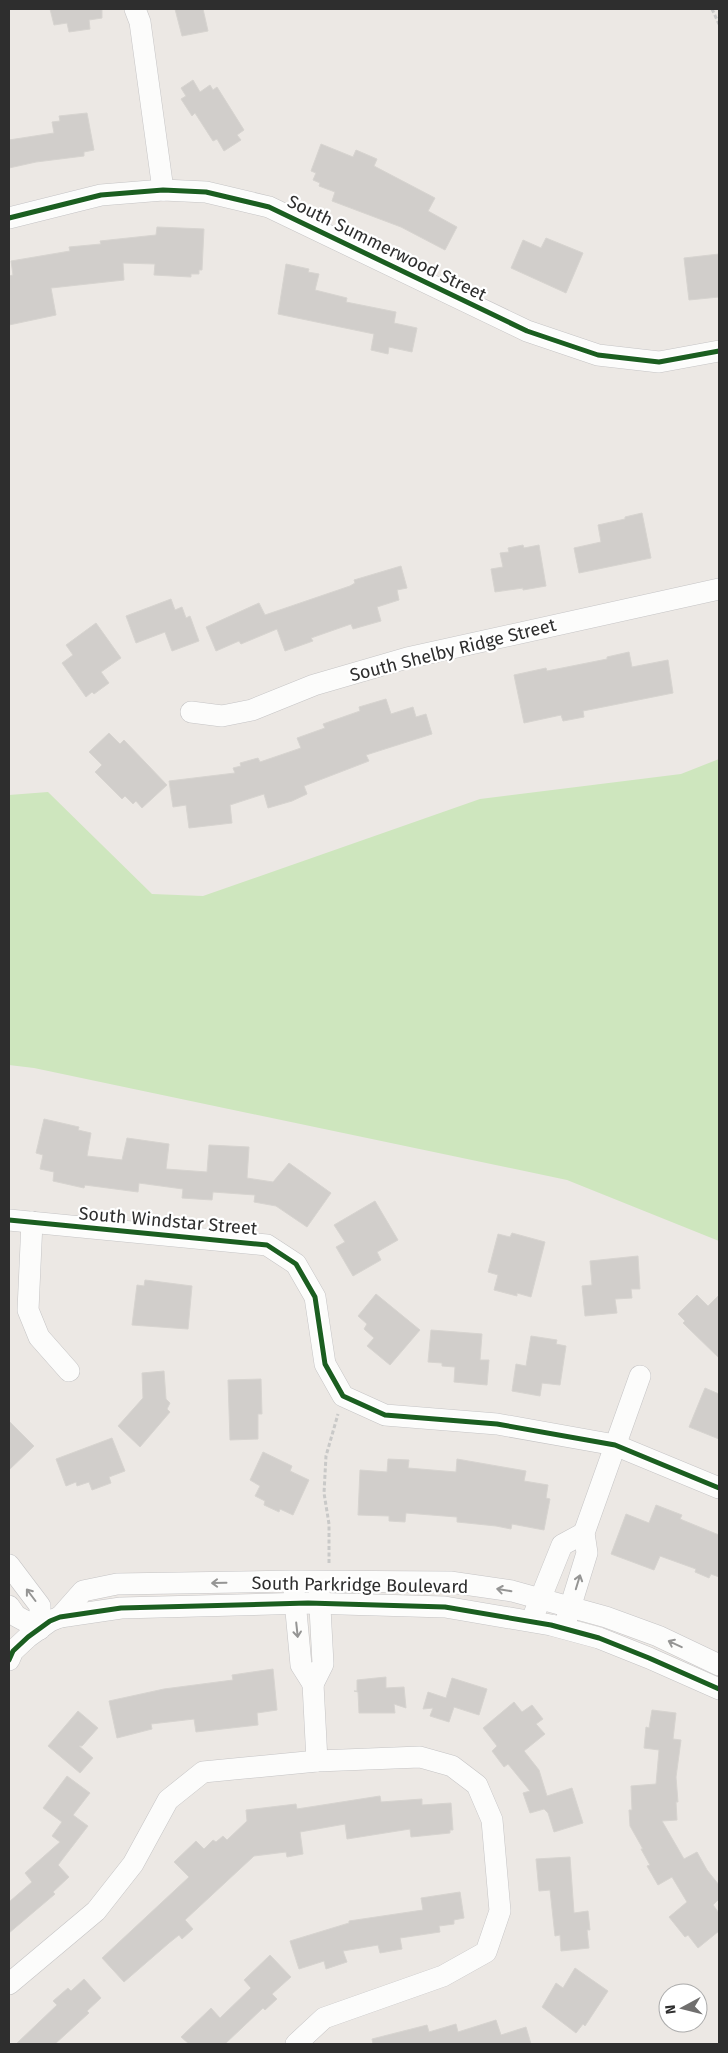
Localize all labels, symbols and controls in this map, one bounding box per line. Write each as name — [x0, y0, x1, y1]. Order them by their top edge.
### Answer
street label: South Summerwood Street — [284, 190, 491, 306]
street label: South Shelby Ridge Street — [348, 614, 559, 686]
street label: South Windstar Street — [78, 1202, 259, 1240]
street label: South Parkridge Boulevard — [251, 1572, 469, 1598]
one-way arrow — [574, 1574, 584, 1590]
one-way arrow — [212, 1578, 228, 1588]
one-way arrow — [496, 1585, 512, 1595]
one-way arrow — [26, 1588, 36, 1602]
one-way arrow — [292, 1621, 302, 1637]
one-way arrow — [668, 1639, 683, 1648]
north arrow — [658, 1983, 708, 2033]
text: N — [662, 2004, 680, 2015]

